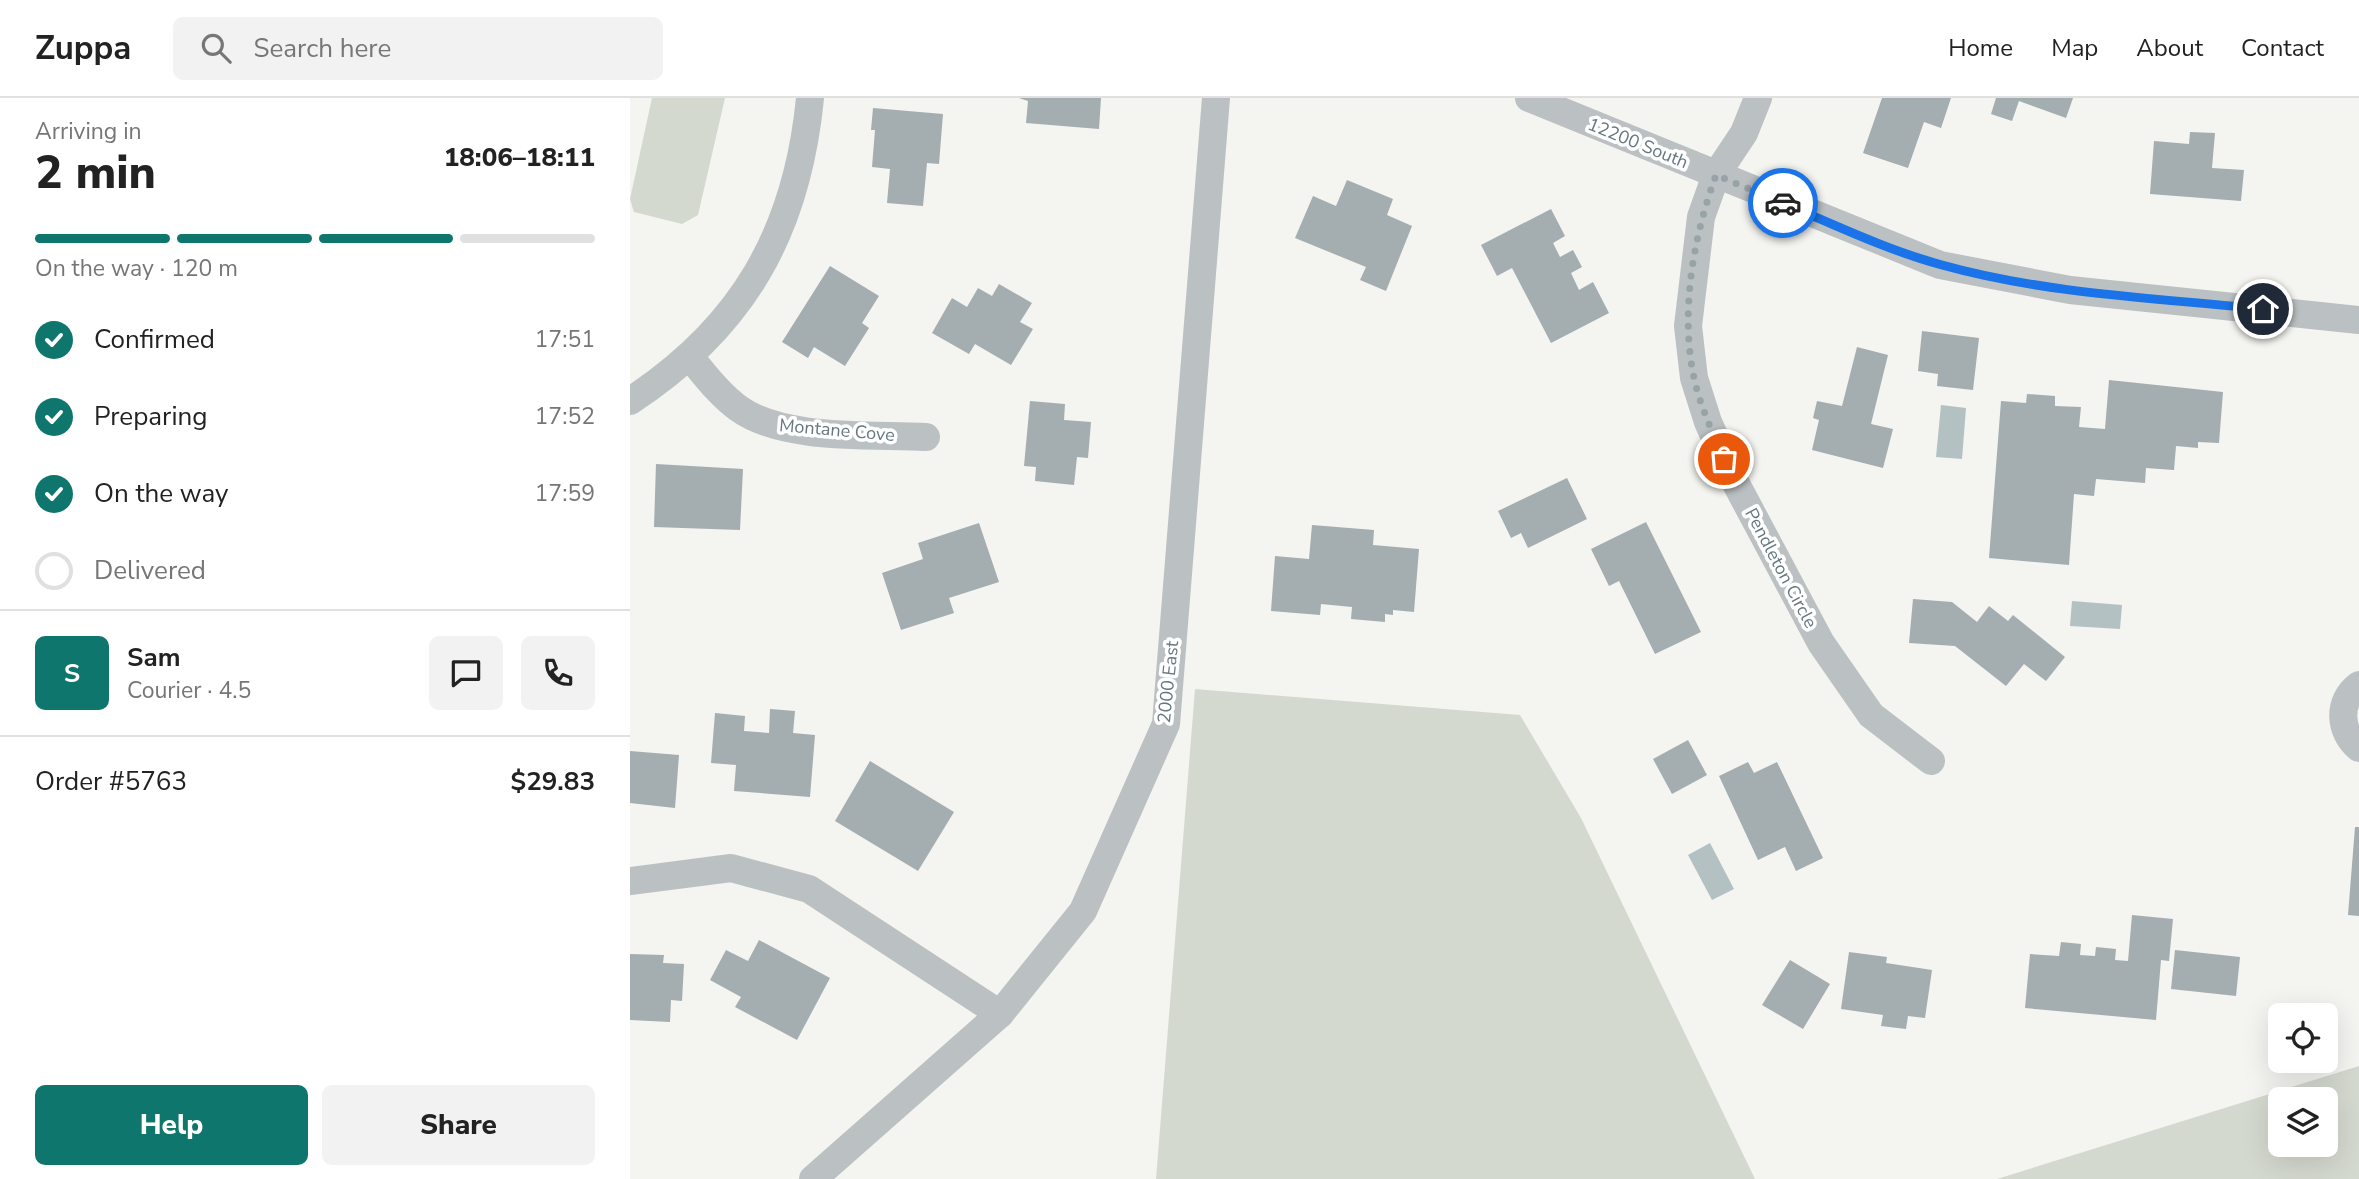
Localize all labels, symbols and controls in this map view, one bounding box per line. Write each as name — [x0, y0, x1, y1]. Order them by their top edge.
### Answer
search box — [173, 17, 663, 80]
text: Zuppa — [35, 26, 131, 71]
icon: search — [197, 29, 235, 67]
text: Search here — [253, 31, 391, 66]
text: Home — [1948, 32, 2013, 64]
text: Map — [2051, 32, 2098, 64]
text: About — [2136, 32, 2203, 64]
text: Contact — [2241, 32, 2324, 64]
street label: 12200 South — [1584, 112, 1692, 174]
text: Arriving in — [35, 116, 142, 147]
text: 18:06–18:11 — [444, 140, 595, 175]
text: 2 min — [35, 141, 156, 204]
courier — [1748, 168, 1818, 238]
icon: car — [1764, 184, 1802, 222]
text: On the way · 120 m — [35, 253, 238, 284]
pin — [2233, 279, 2293, 339]
icon: home — [2244, 290, 2282, 328]
icon: check — [35, 321, 73, 359]
text: Confirmed — [94, 322, 215, 357]
text: 17:51 — [535, 324, 595, 355]
icon: check — [35, 398, 73, 436]
text: Preparing — [94, 399, 207, 434]
text: 17:52 — [535, 401, 595, 432]
street label: Montane Cove — [778, 413, 896, 447]
pin — [1694, 429, 1754, 489]
icon: bag — [1705, 440, 1743, 478]
icon: check — [35, 475, 73, 513]
text: On the way — [94, 476, 228, 511]
text: 17:59 — [535, 478, 595, 509]
street label: Pendleton Circle — [1739, 504, 1823, 632]
text: Delivered — [94, 553, 206, 588]
button: chat — [429, 636, 503, 710]
button: phone — [521, 636, 595, 710]
street label: 2000 East — [1152, 639, 1184, 724]
text: Sam — [127, 640, 180, 675]
text: S — [64, 656, 80, 691]
text: Courier · 4.5 — [127, 675, 251, 706]
text: Order #5763 — [35, 764, 187, 799]
text: $29.83 — [511, 764, 595, 799]
map controls — [2268, 1003, 2338, 1157]
button: locate — [2268, 1003, 2338, 1073]
button: Help — [35, 1085, 308, 1165]
button: Share — [322, 1085, 595, 1165]
button: layers — [2268, 1087, 2338, 1157]

